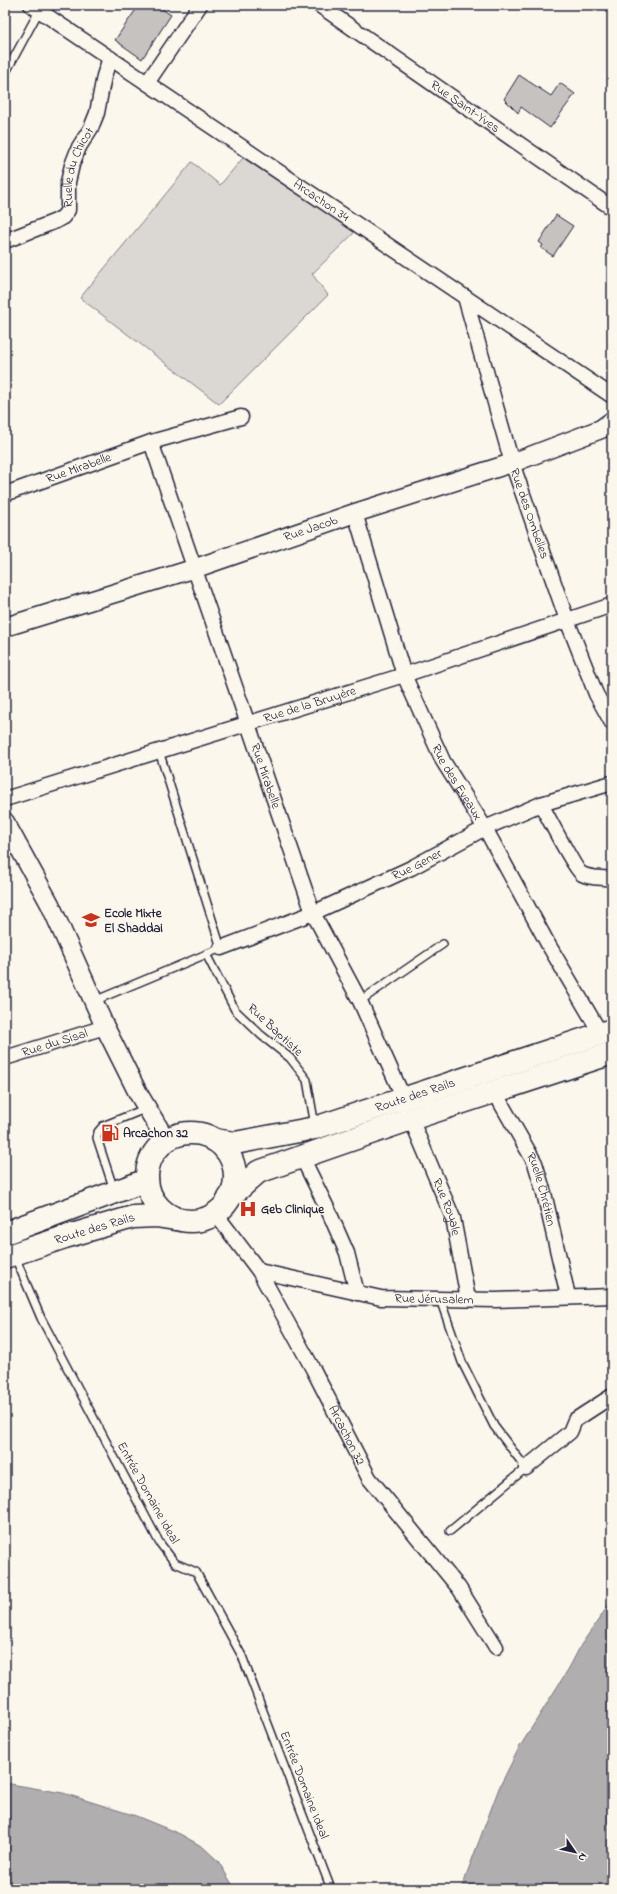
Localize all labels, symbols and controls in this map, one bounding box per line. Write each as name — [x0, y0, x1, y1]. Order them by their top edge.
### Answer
street label: Rue Saint-Yves — [427, 76, 504, 137]
street label: Ruelle du Chicot — [59, 123, 99, 208]
street label: Arcachon 34 — [290, 175, 354, 227]
street label: Rue Mirabelle — [43, 447, 114, 488]
street label: Rue des Ombelles — [505, 466, 554, 562]
street label: Rue Jacob — [281, 510, 340, 547]
street label: Rue de la Bruyère — [261, 681, 358, 728]
street label: Rue Mirabelle — [246, 741, 286, 811]
street label: Rue des Eveaux — [427, 741, 487, 824]
street label: Rue Gener — [389, 843, 446, 885]
place label: Ecole Mixte El Shaddai — [104, 904, 163, 938]
school or university icon: Ecole Mixte El Shaddai — [81, 910, 101, 930]
street label: Rue Baptiste — [243, 999, 307, 1061]
street label: Rue du Sisal — [19, 1023, 90, 1062]
street label: Route des Rails — [373, 1073, 458, 1117]
fuel station icon: Arcachon 32 — [100, 1123, 120, 1143]
place label: Arcachon 32 — [123, 1124, 189, 1143]
street label: Ruelle Chrétien — [521, 1149, 561, 1228]
street label: Rue Royale — [428, 1175, 466, 1237]
hospital icon: Geb Clinique — [238, 1199, 258, 1219]
place label: Geb Clinique — [261, 1200, 325, 1219]
street label: Route des Rails — [52, 1207, 137, 1249]
street label: Rue Jérusalem — [394, 1289, 474, 1309]
street label: Arcachon 32 — [324, 1402, 371, 1469]
street label: Entrée Domaine Ideal — [112, 1438, 184, 1548]
street label: Entrée Domaine Ideal — [275, 1728, 333, 1842]
north arrow — [555, 1832, 595, 1872]
text: N — [574, 1849, 591, 1865]

